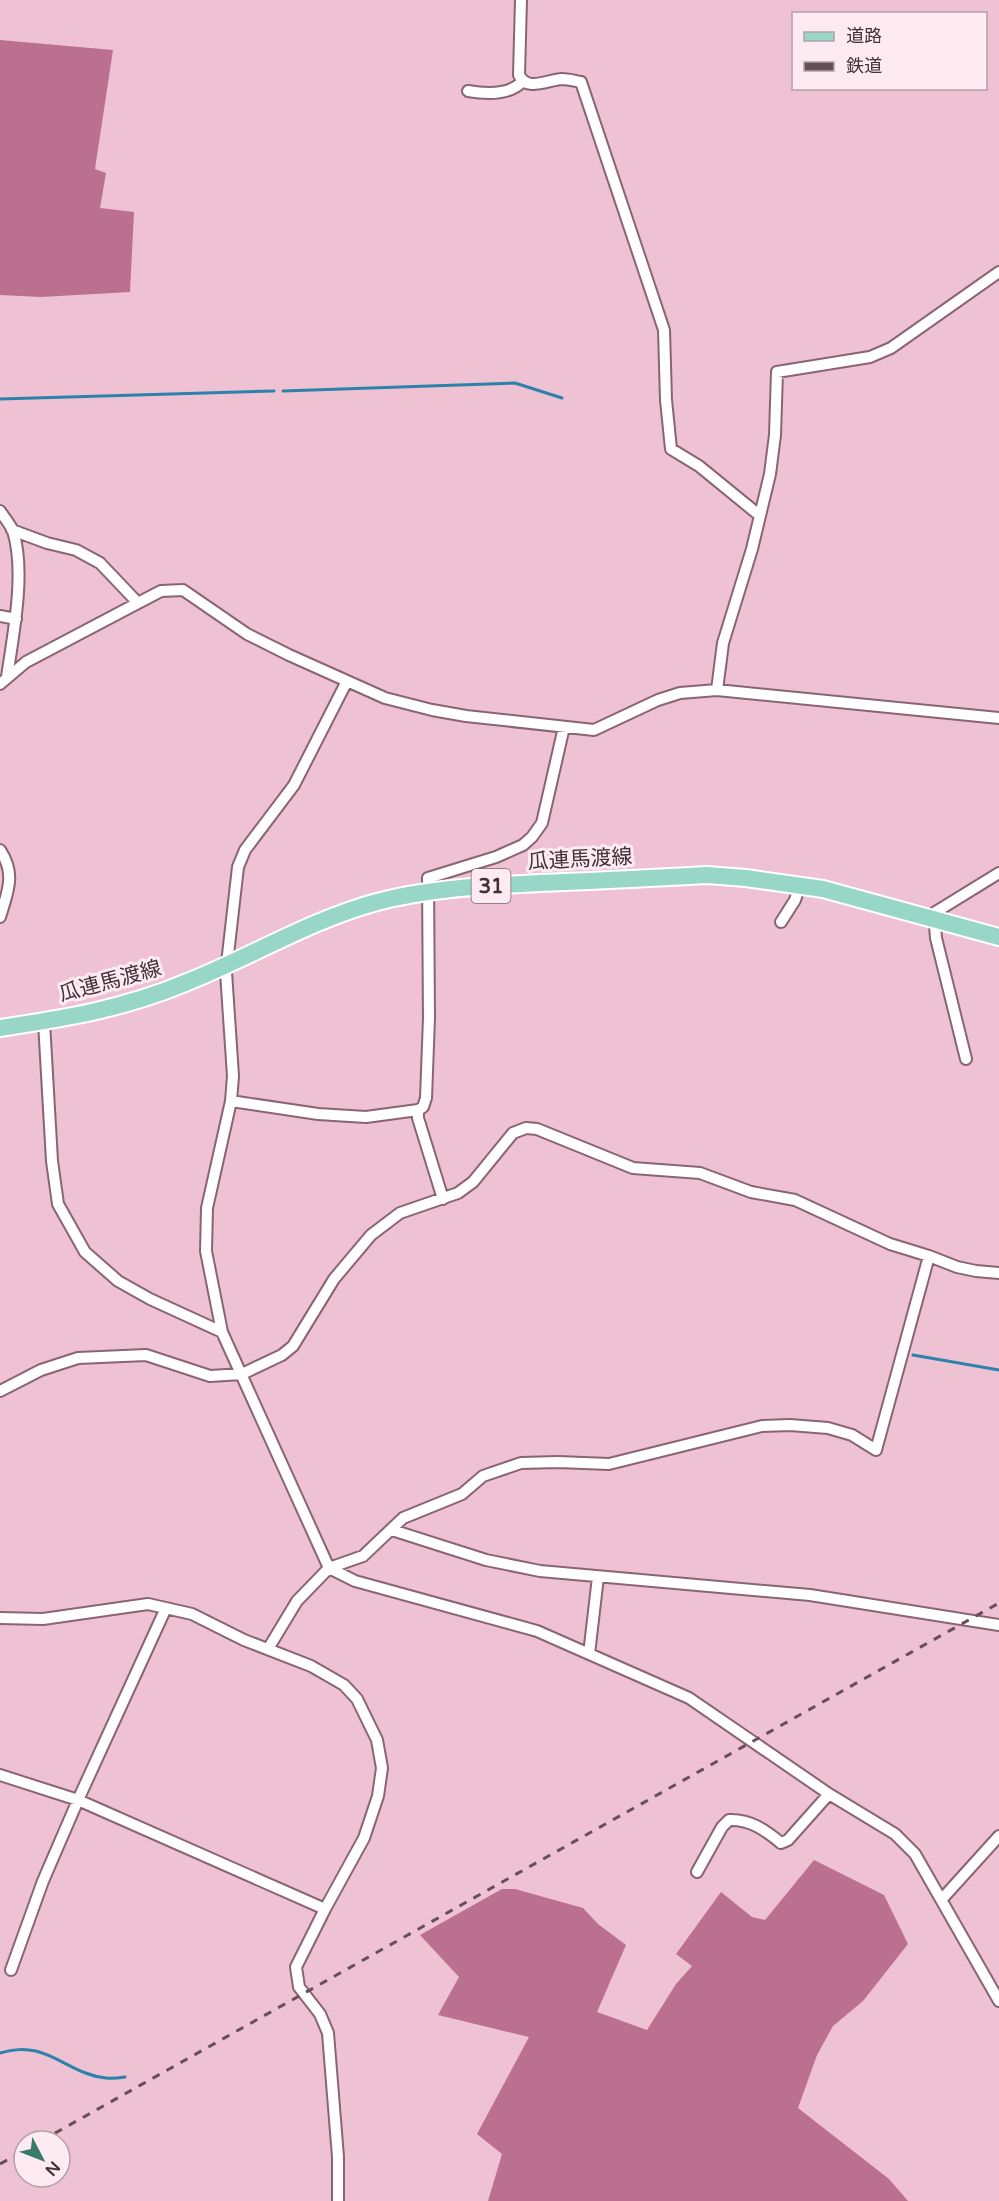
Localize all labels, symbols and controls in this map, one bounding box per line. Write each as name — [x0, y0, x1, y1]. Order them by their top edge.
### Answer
legend — [792, 12, 987, 90]
text: 道路 — [846, 25, 882, 47]
text: 鉄道 — [846, 55, 882, 77]
street label: 瓜連馬渡線 — [527, 844, 633, 875]
road number: 31 — [472, 869, 510, 903]
street label: 瓜連馬渡線 — [56, 956, 164, 1007]
north arrow — [12, 2129, 72, 2189]
text: N — [41, 2157, 64, 2180]

